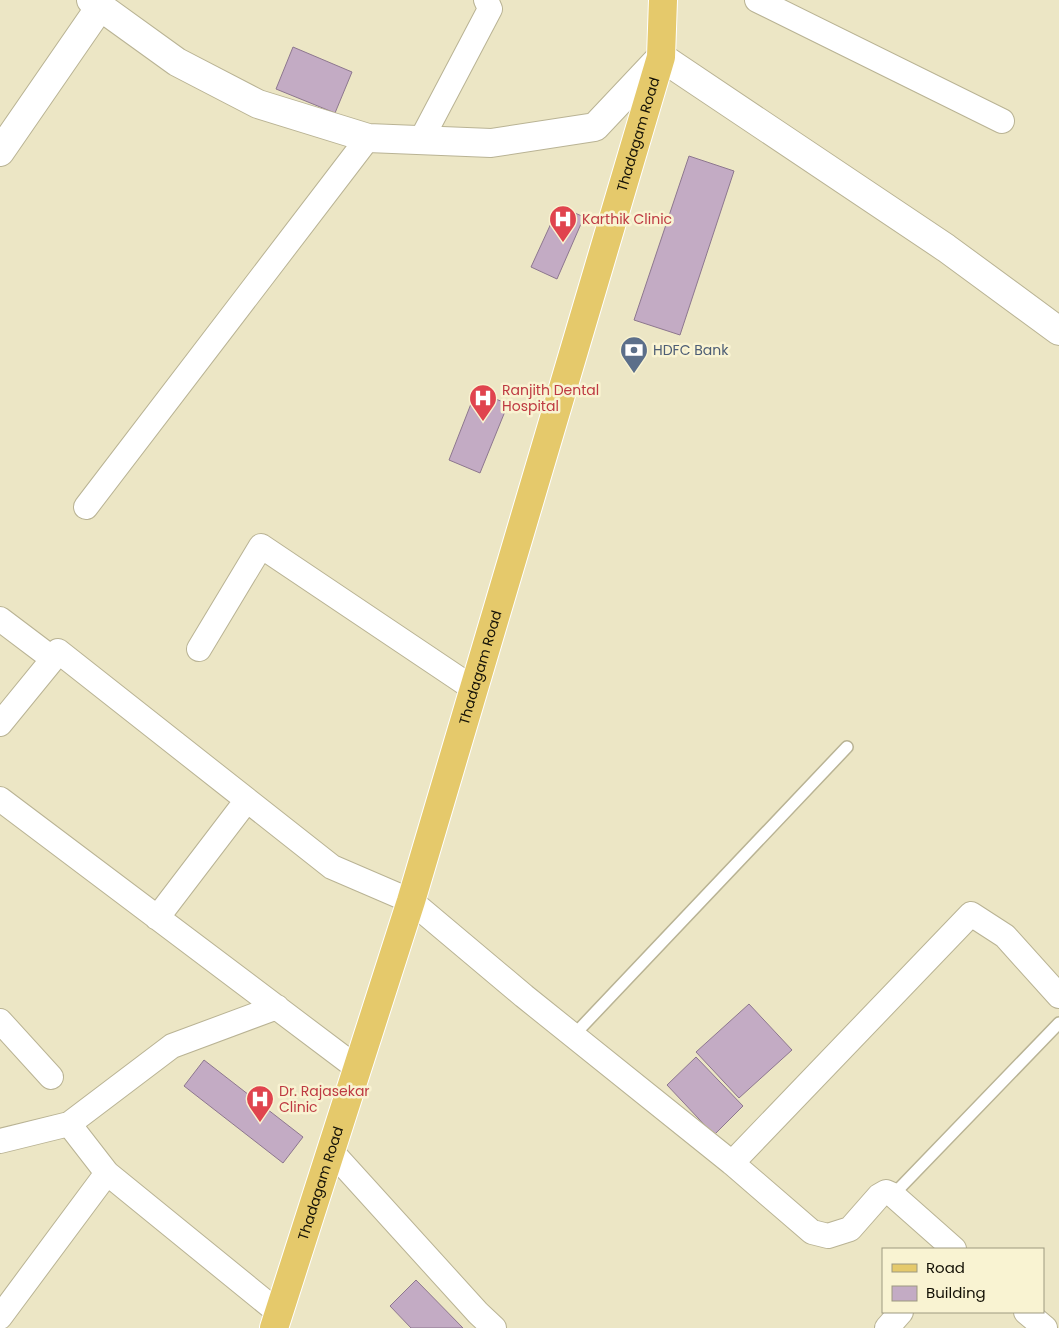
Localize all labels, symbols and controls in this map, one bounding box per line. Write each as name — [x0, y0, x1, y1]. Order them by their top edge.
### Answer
street label: Thadagam Road — [612, 75, 664, 194]
hospital icon: Karthik Clinic — [548, 204, 578, 243]
place label: Karthik Clinic — [582, 209, 672, 229]
bank icon: HDFC Bank — [619, 335, 649, 374]
place label: HDFC Bank — [653, 340, 729, 360]
place label: Ranjith Dental Hospital — [502, 380, 599, 416]
hospital icon: Ranjith Dental Hospital — [468, 383, 498, 422]
street label: Thadagam Road — [454, 608, 507, 727]
place label: Dr. Rajasekar Clinic — [279, 1081, 370, 1117]
hospital icon: Dr. Rajasekar Clinic — [245, 1084, 275, 1123]
street label: Thadagam Road — [293, 1124, 348, 1243]
legend — [882, 1248, 1044, 1313]
text: Road — [926, 1257, 965, 1278]
text: Building — [926, 1282, 986, 1303]

